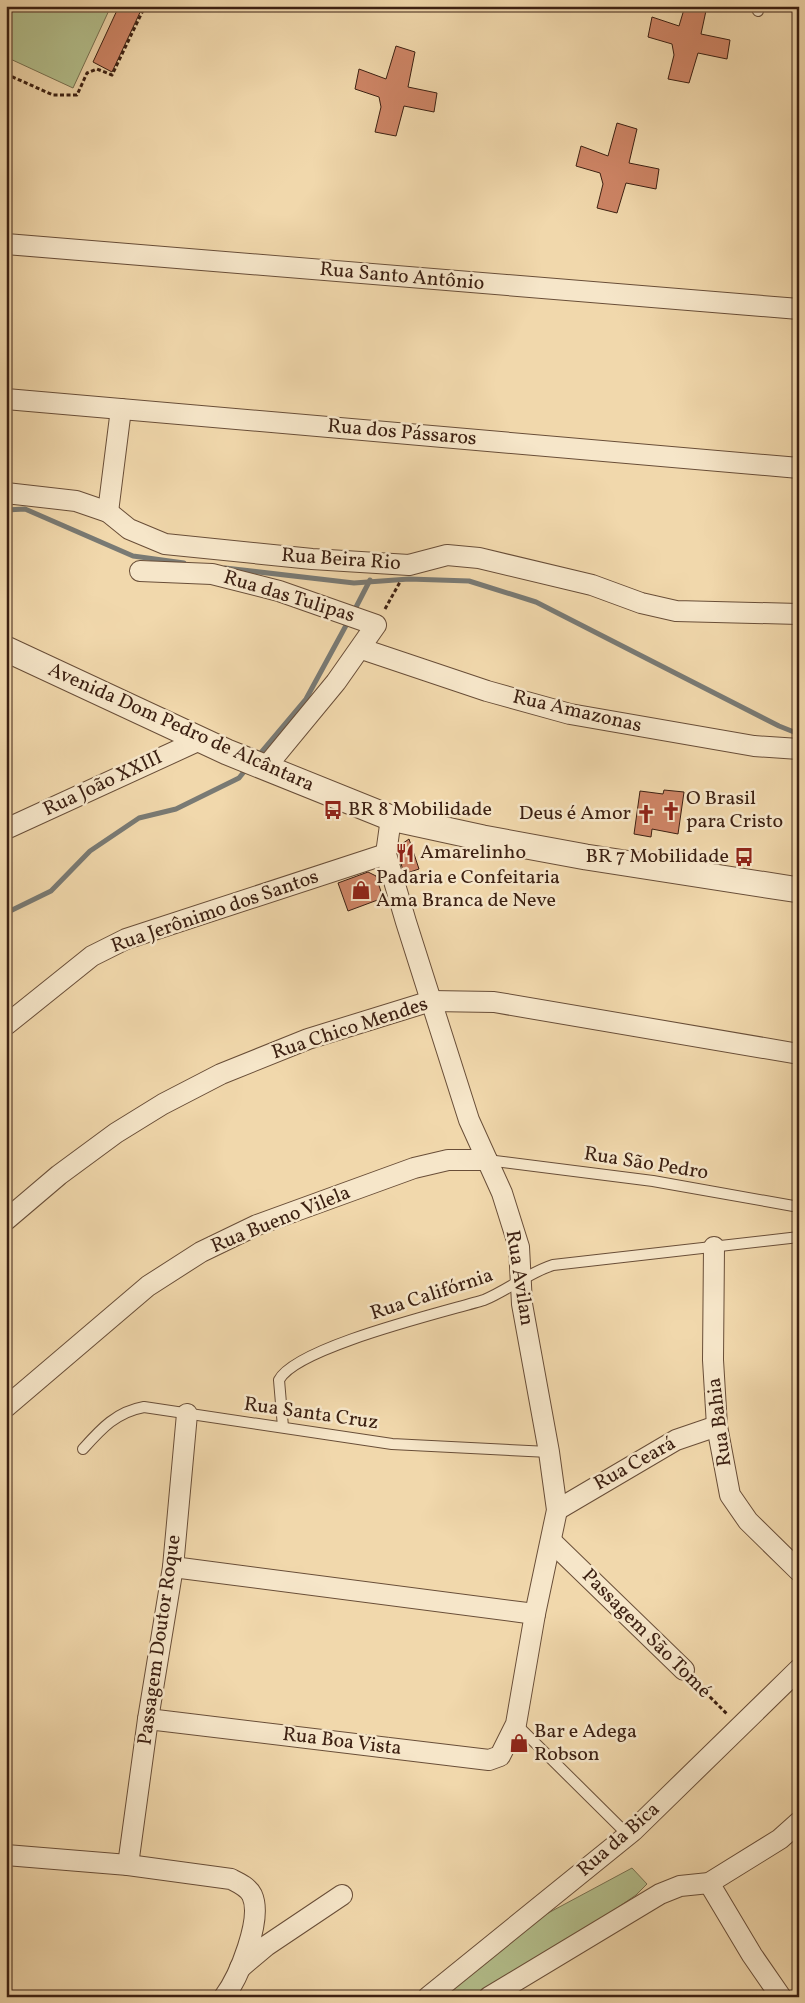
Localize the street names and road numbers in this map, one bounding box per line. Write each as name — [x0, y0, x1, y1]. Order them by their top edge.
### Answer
street label: Rua Santo Antônio — [318, 256, 486, 298]
street label: Rua dos Pássaros — [326, 413, 478, 453]
street label: Rua Beira Rio — [280, 542, 402, 578]
street label: Rua das Tulipas — [220, 564, 358, 630]
street label: Avenida Dom Pedro de Alcântara — [43, 656, 319, 800]
street label: Rua Amazonas — [510, 684, 644, 740]
street label: Rua João XXIII — [39, 744, 167, 824]
street label: Rua Jerônimo dos Santos — [107, 863, 323, 961]
street label: Rua Chico Mendes — [268, 991, 432, 1067]
street label: Rua São Pedro — [582, 1140, 710, 1188]
street label: Rua Bueno Vilela — [207, 1179, 355, 1261]
street label: Rua Avilan — [498, 1228, 540, 1328]
street label: Rua Califórnia — [367, 1262, 497, 1328]
street label: Rua Bahia — [701, 1376, 739, 1468]
street label: Rua Santa Cruz — [242, 1391, 380, 1437]
street label: Rua Ceará — [589, 1430, 681, 1498]
street label: Passagem Doutor Roque — [131, 1533, 189, 1747]
street label: Passagem São Tomé — [575, 1563, 717, 1705]
street label: Rua Boa Vista — [281, 1721, 403, 1763]
street label: Rua da Bica — [571, 1796, 667, 1884]

